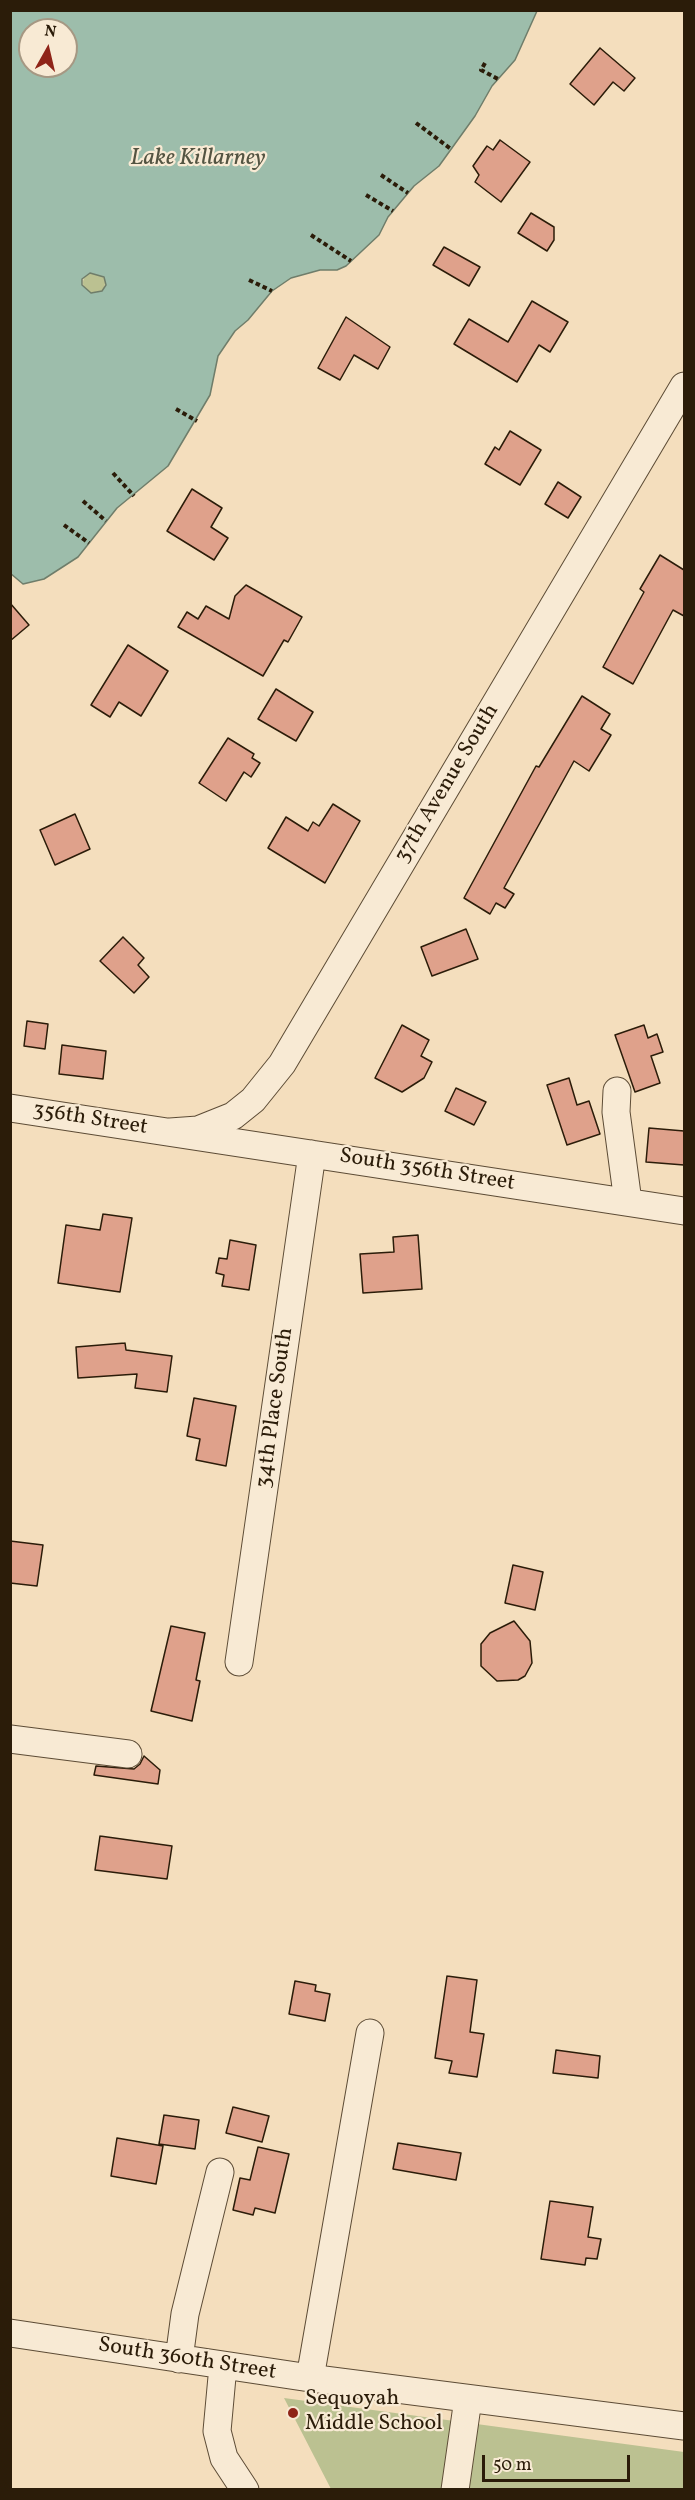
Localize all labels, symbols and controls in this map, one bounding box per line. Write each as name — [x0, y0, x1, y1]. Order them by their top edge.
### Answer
north arrow — [18, 18, 78, 78]
text: N — [43, 20, 58, 44]
water label: Lake Killarney — [130, 146, 266, 174]
street label: 37th Avenue South — [390, 700, 506, 868]
street label: 356th Street — [31, 1098, 149, 1142]
street label: South 356th Street — [337, 1144, 517, 1198]
street label: 34th Place South — [252, 1326, 300, 1490]
street label: South 360th Street — [96, 2333, 278, 2387]
place label: Sequoyah Middle School — [305, 2387, 443, 2438]
marker: Sequoyah Middle School — [286, 2406, 300, 2420]
scale bar — [485, 2443, 634, 2481]
text: 50 m — [493, 2453, 532, 2478]

